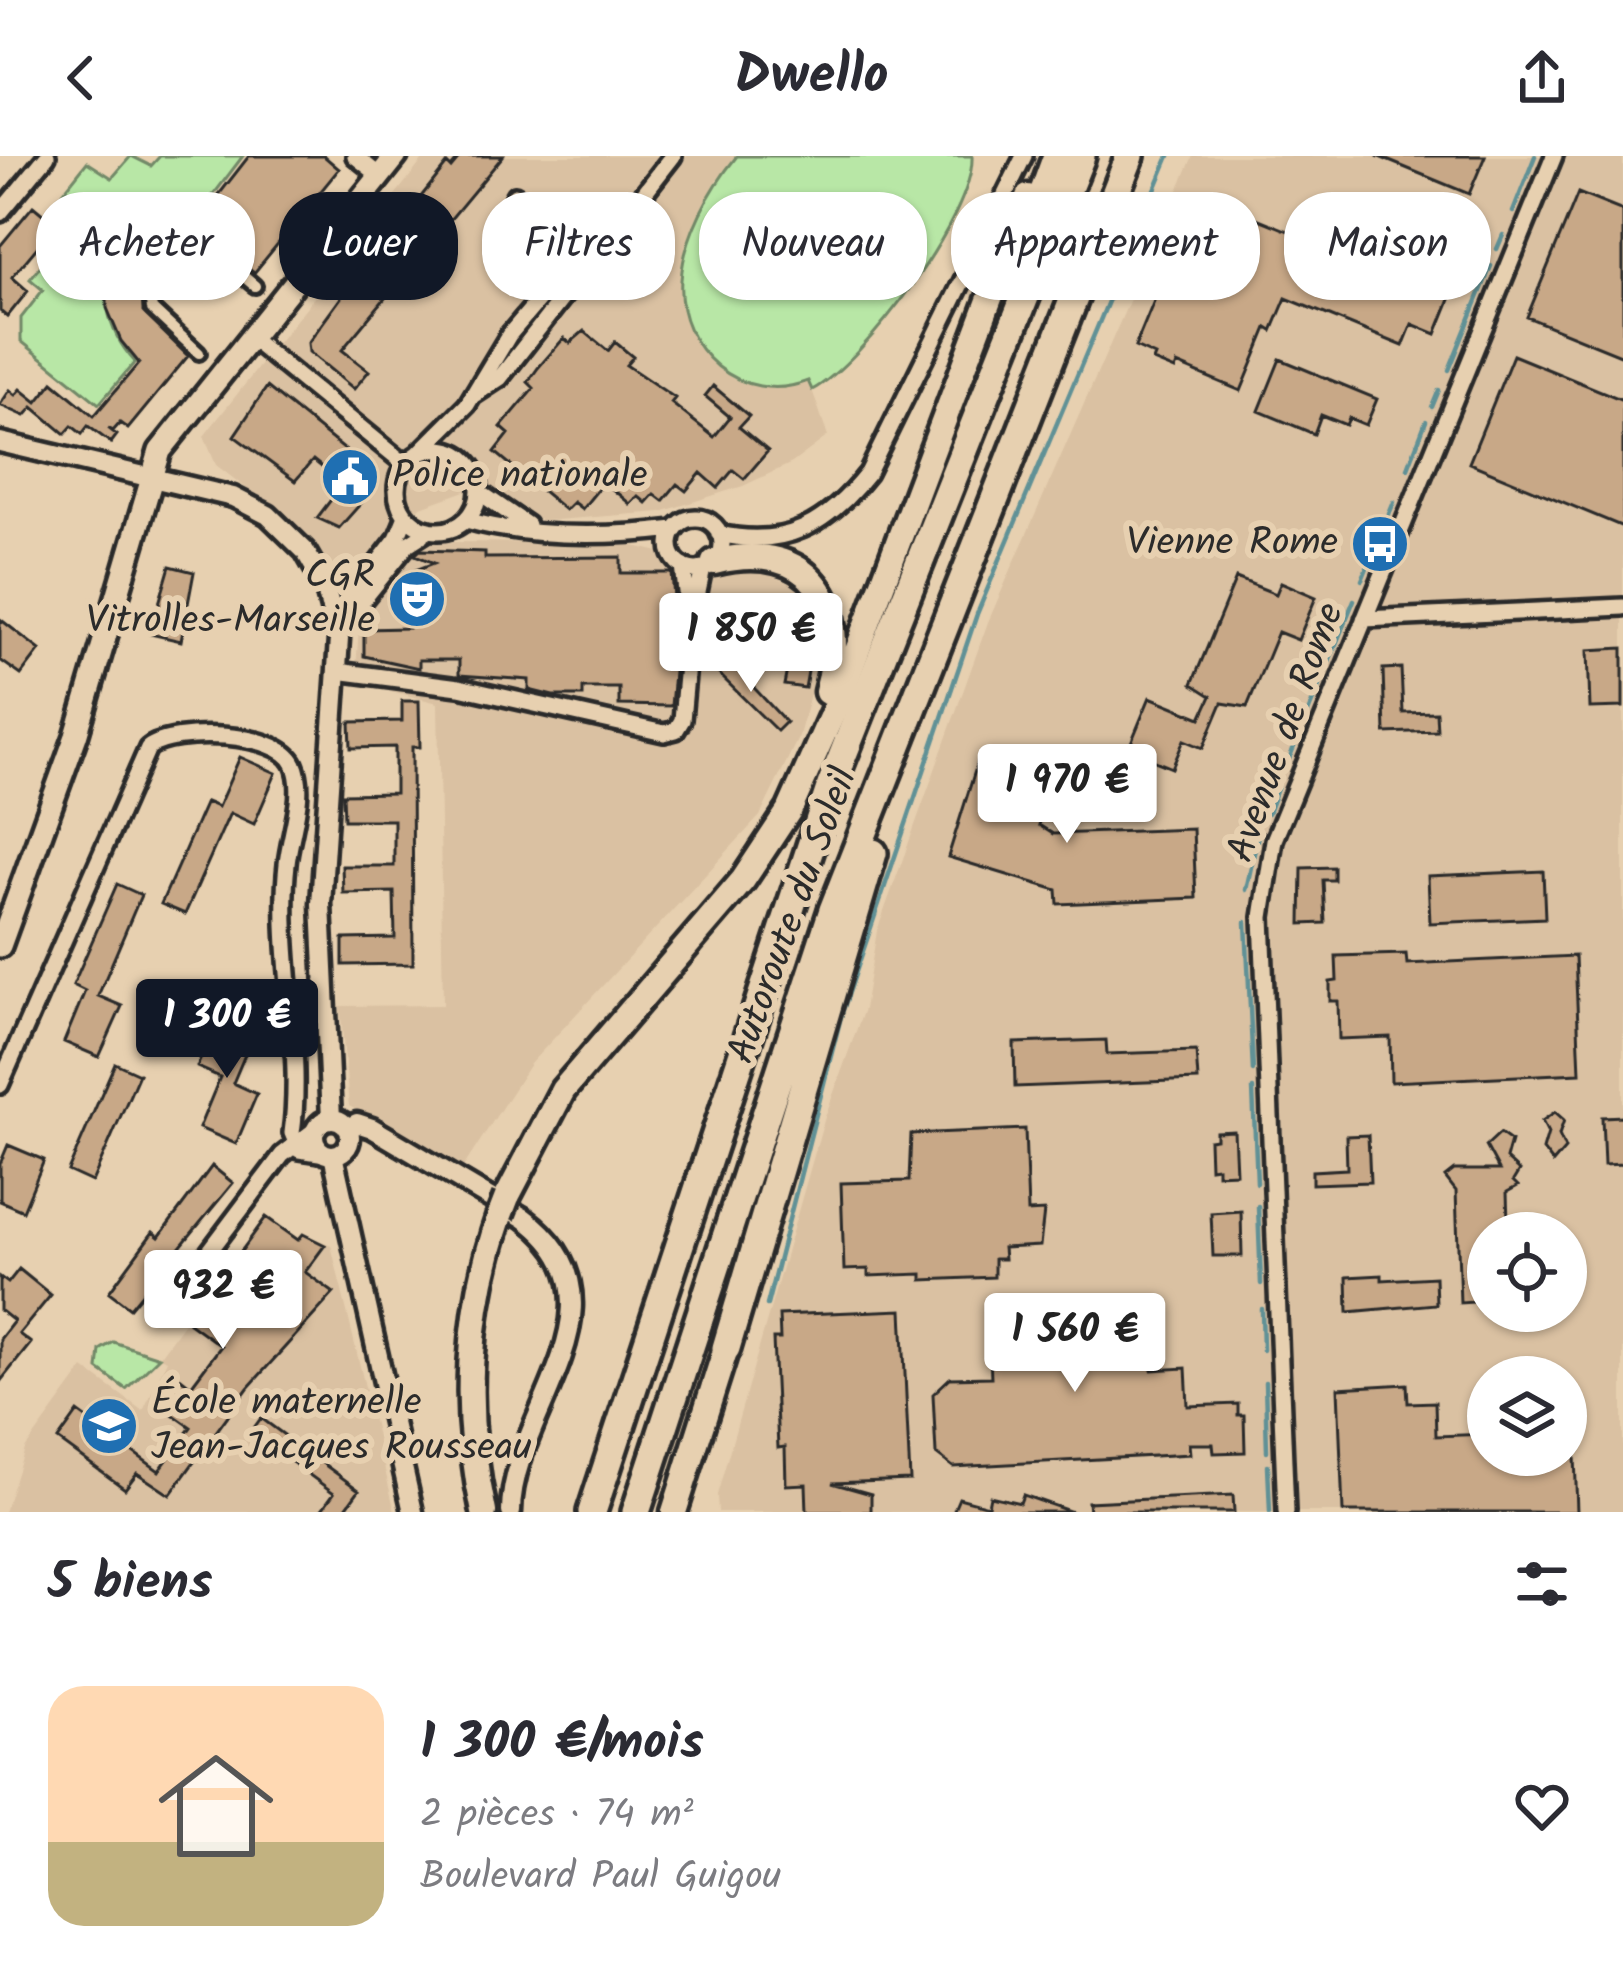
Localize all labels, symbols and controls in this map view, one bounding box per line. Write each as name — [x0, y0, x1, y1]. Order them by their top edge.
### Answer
text: Dwello — [734, 35, 889, 121]
icon: back — [48, 45, 114, 111]
icon: share — [1509, 45, 1575, 111]
chip: Acheter — [36, 192, 255, 300]
chip: Louer — [279, 192, 458, 300]
chip: Filtres — [482, 192, 675, 300]
chip: Nouveau — [699, 192, 927, 300]
chip: Appartement — [951, 192, 1260, 300]
chip: Maison — [1284, 192, 1491, 300]
public building icon: Police nationale — [319, 446, 381, 508]
place label: Police nationale — [392, 446, 648, 508]
place label: Vienne Rome — [1127, 513, 1338, 575]
bus stop icon: Vienne Rome — [1349, 513, 1411, 575]
place label: CGR Vitrolles-Marseille — [86, 546, 375, 653]
theatre icon: CGR Vitrolles-Marseille — [386, 568, 448, 630]
pin: 1 850 € — [640, 593, 862, 695]
street label: Avenue de Rome — [1211, 595, 1363, 871]
text: 1 850 € — [686, 601, 816, 663]
pin: 1 970 € — [956, 744, 1178, 846]
text: 1 970 € — [1005, 752, 1129, 814]
street label: Autoroute du Soleil — [712, 759, 876, 1073]
pin: 1 300 € — [116, 979, 338, 1081]
text: 1 300 € — [163, 987, 291, 1049]
map controls — [1467, 1212, 1587, 1476]
button: locate — [1467, 1212, 1587, 1332]
pin: 932 € — [139, 1250, 307, 1352]
text: 932 € — [171, 1258, 275, 1320]
pin: 1 560 € — [964, 1293, 1186, 1395]
text: 1 560 € — [1011, 1301, 1139, 1363]
button: layers — [1467, 1356, 1587, 1476]
place label: École maternelle Jean-Jacques Rousseau — [151, 1373, 532, 1480]
school or university icon: École maternelle Jean-Jacques Rousseau — [78, 1395, 140, 1457]
text: 5 biens — [48, 1544, 213, 1625]
icon: filters — [1509, 1551, 1575, 1617]
text: 1 300 €/mois — [420, 1704, 704, 1785]
icon: home — [144, 1734, 288, 1878]
icon: heart — [1509, 1773, 1575, 1839]
text: 2 pièces · 74 m² — [420, 1785, 694, 1847]
text: Boulevard Paul Guigou — [420, 1847, 781, 1909]

